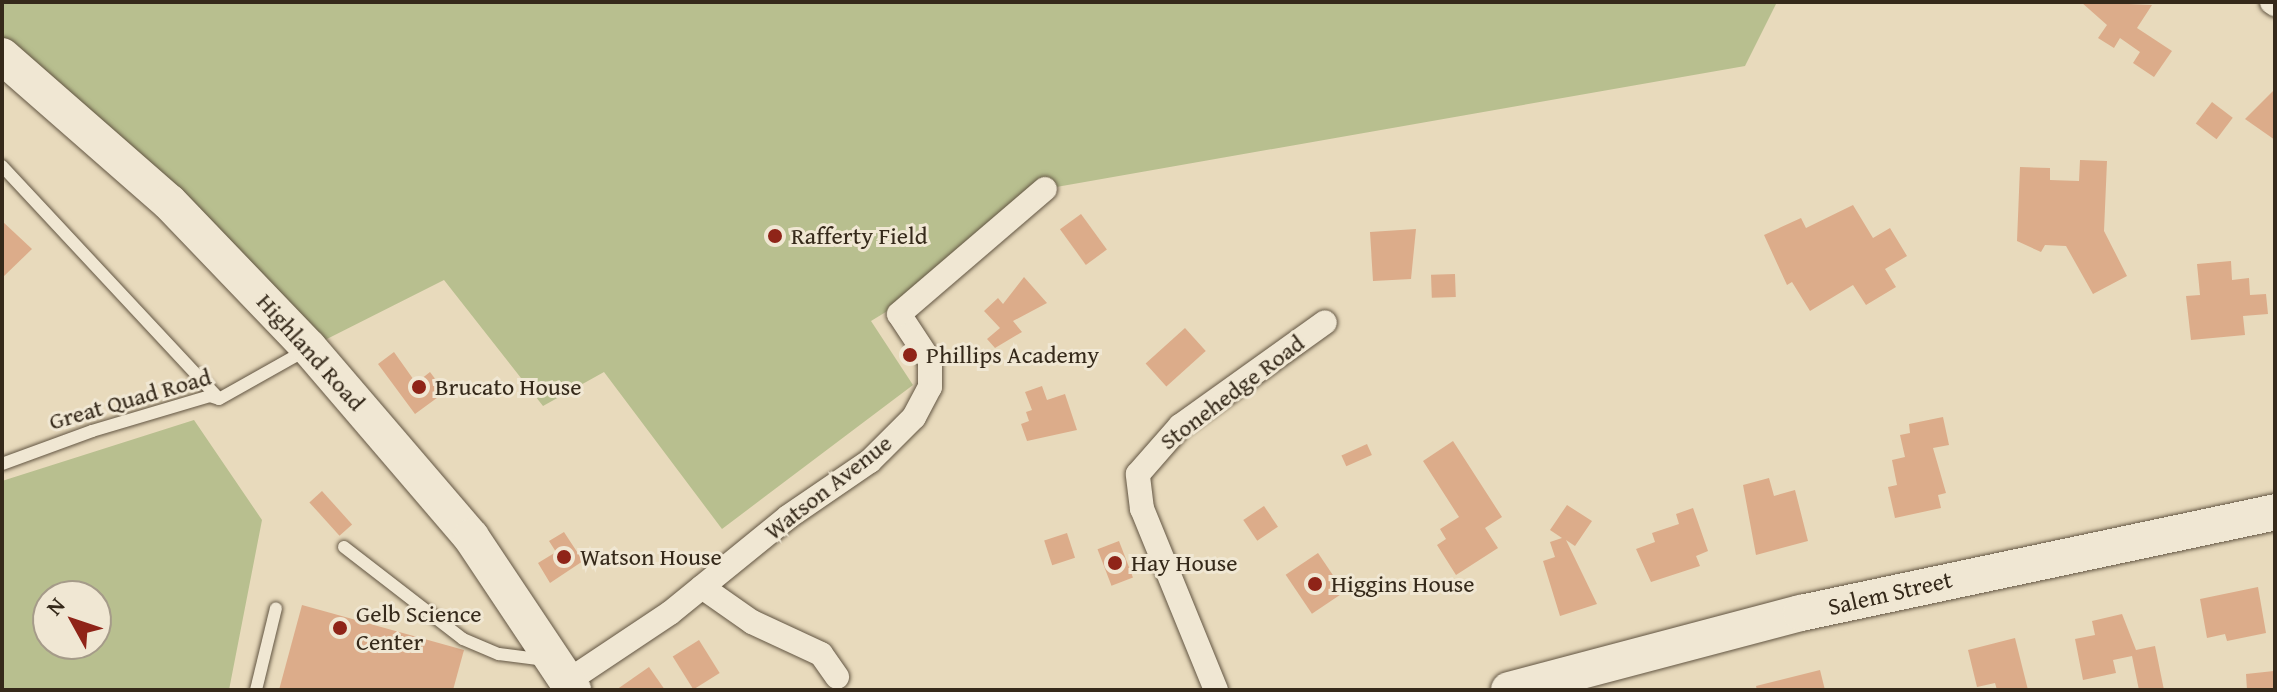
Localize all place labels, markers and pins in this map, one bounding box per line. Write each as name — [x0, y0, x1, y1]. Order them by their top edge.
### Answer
place label: Rafferty Field — [791, 222, 928, 250]
marker: Rafferty Field — [766, 227, 784, 245]
place label: Phillips Academy — [926, 341, 1099, 369]
marker: Phillips Academy — [901, 346, 919, 364]
place label: Brucato House — [435, 373, 581, 401]
marker: Brucato House — [410, 378, 428, 396]
place label: Watson House — [580, 543, 722, 571]
marker: Watson House — [555, 548, 573, 566]
place label: Hay House — [1131, 549, 1237, 577]
marker: Hay House — [1106, 554, 1124, 572]
place label: Higgins House — [1331, 570, 1475, 598]
marker: Higgins House — [1306, 575, 1324, 593]
place label: Gelb Science Center — [356, 600, 482, 656]
marker: Gelb Science Center — [331, 619, 349, 637]

